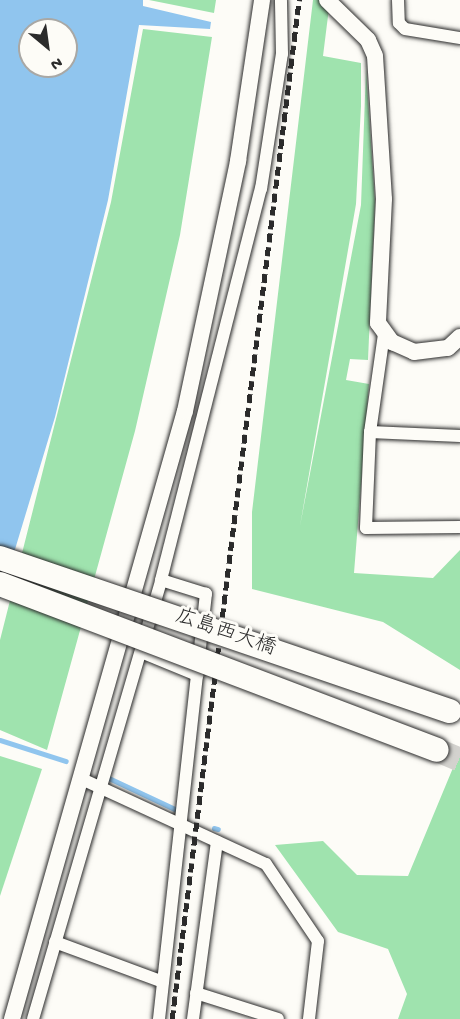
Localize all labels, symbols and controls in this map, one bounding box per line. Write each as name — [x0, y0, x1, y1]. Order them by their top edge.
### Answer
north arrow — [18, 18, 78, 78]
text: N — [47, 52, 65, 73]
street label: 広島西大橋 — [171, 605, 279, 663]

